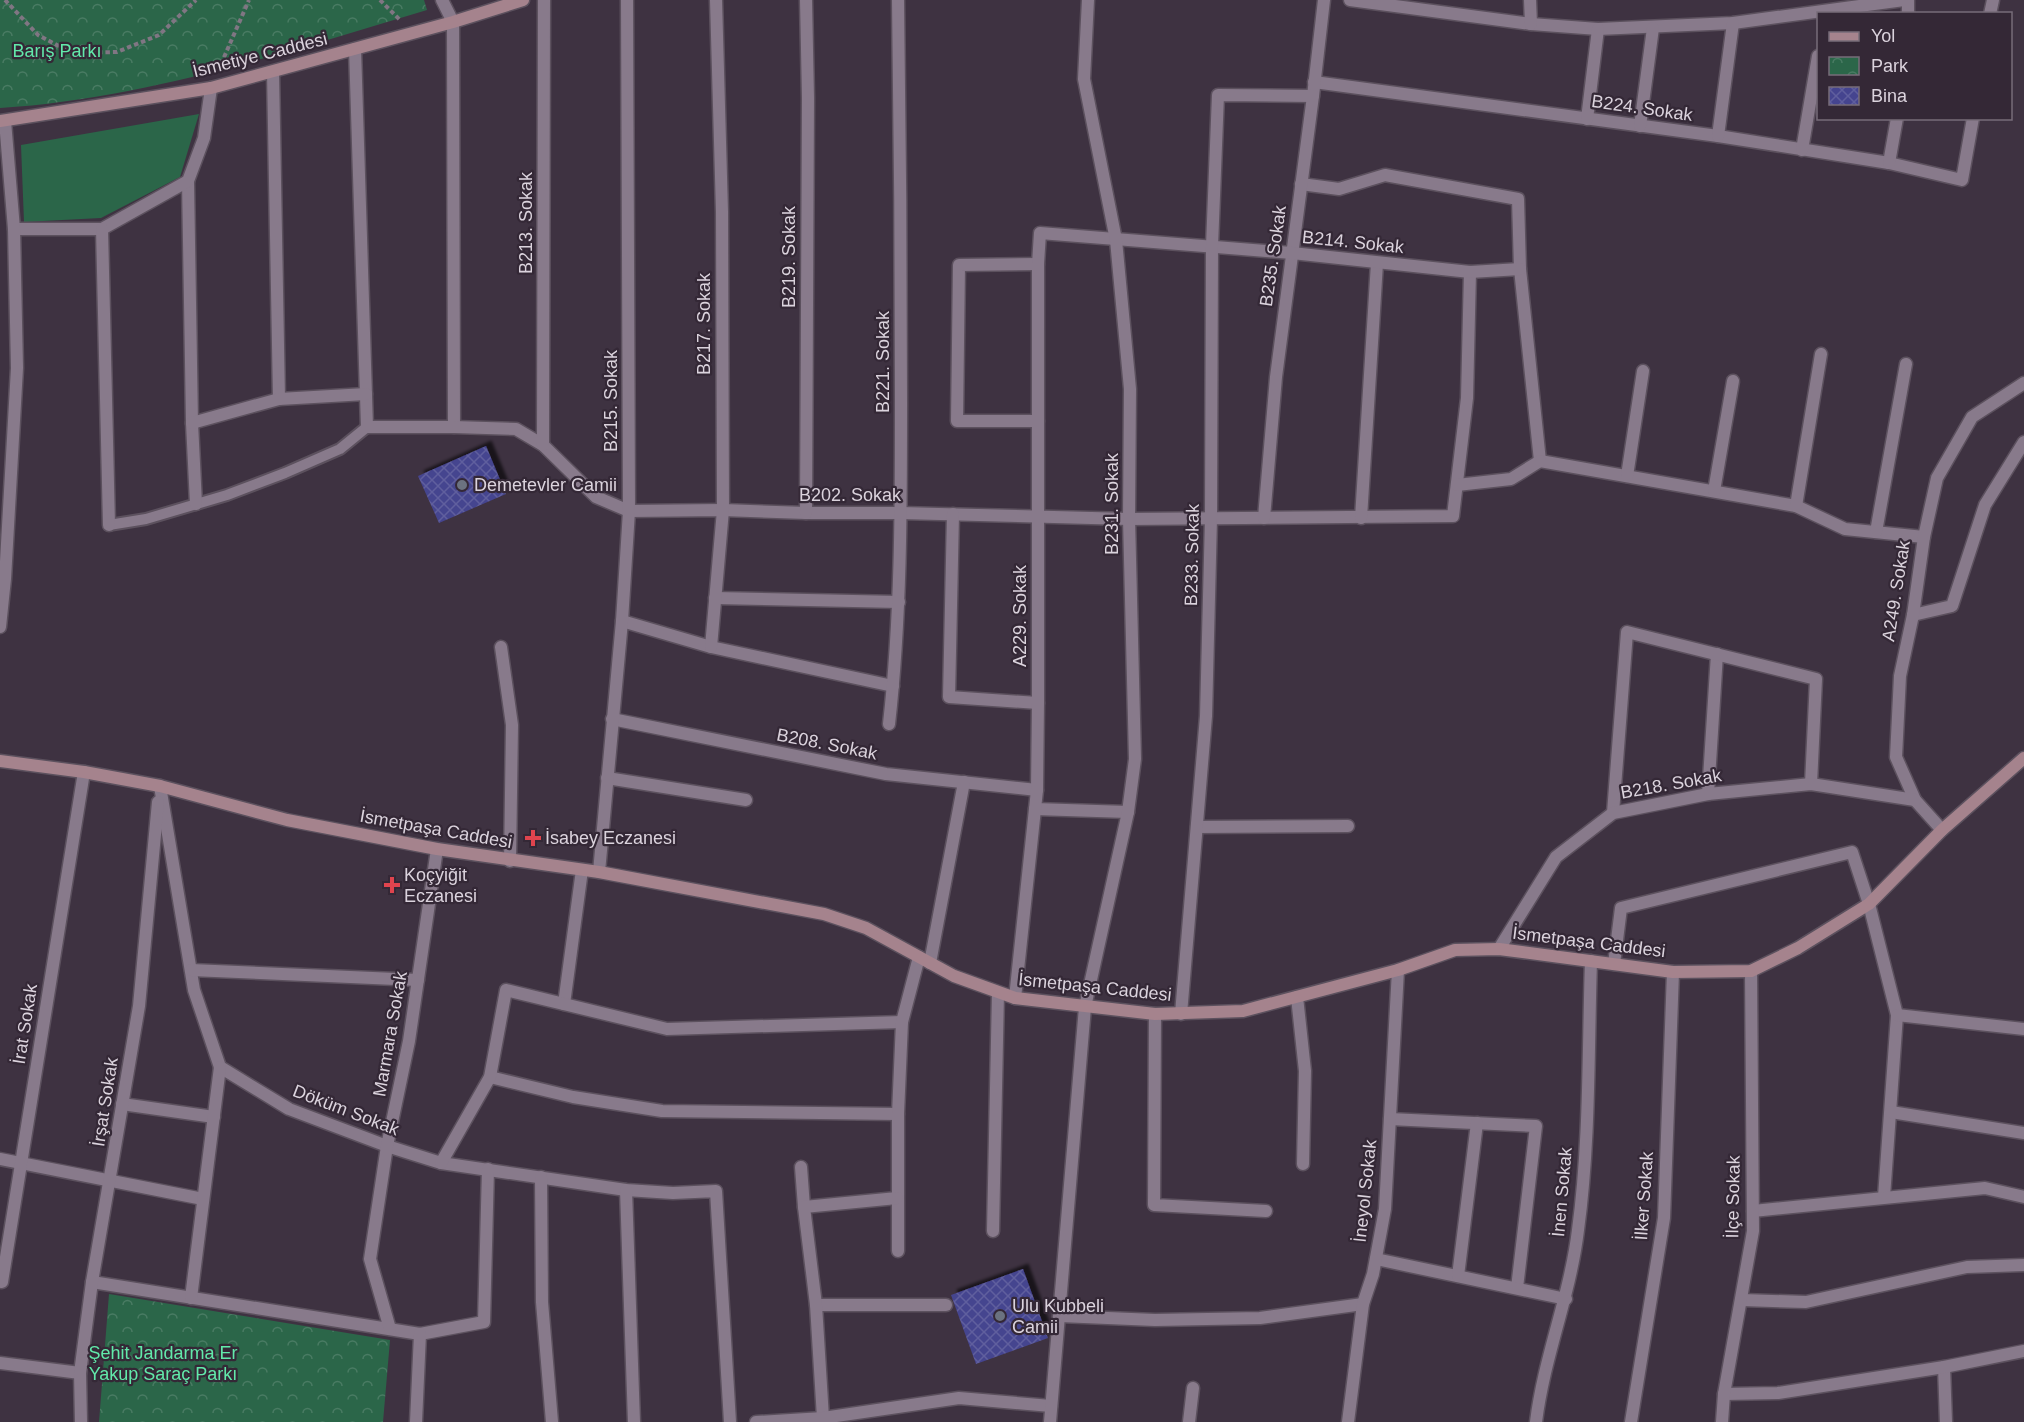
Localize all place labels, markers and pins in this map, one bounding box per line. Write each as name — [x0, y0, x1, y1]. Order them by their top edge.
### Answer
place label: Demetevler Camii — [474, 475, 617, 495]
marker: Demetevler Camii — [455, 478, 469, 492]
place label: İsabey Eczanesi — [545, 828, 676, 848]
marker: İsabey Eczanesi — [526, 831, 540, 845]
place label: Koçyiğit Eczanesi — [404, 865, 477, 906]
marker: Koçyiğit Eczanesi — [385, 878, 399, 892]
place label: Ulu Kubbeli Camii — [1012, 1296, 1104, 1337]
marker: Ulu Kubbeli Camii — [993, 1309, 1007, 1323]

